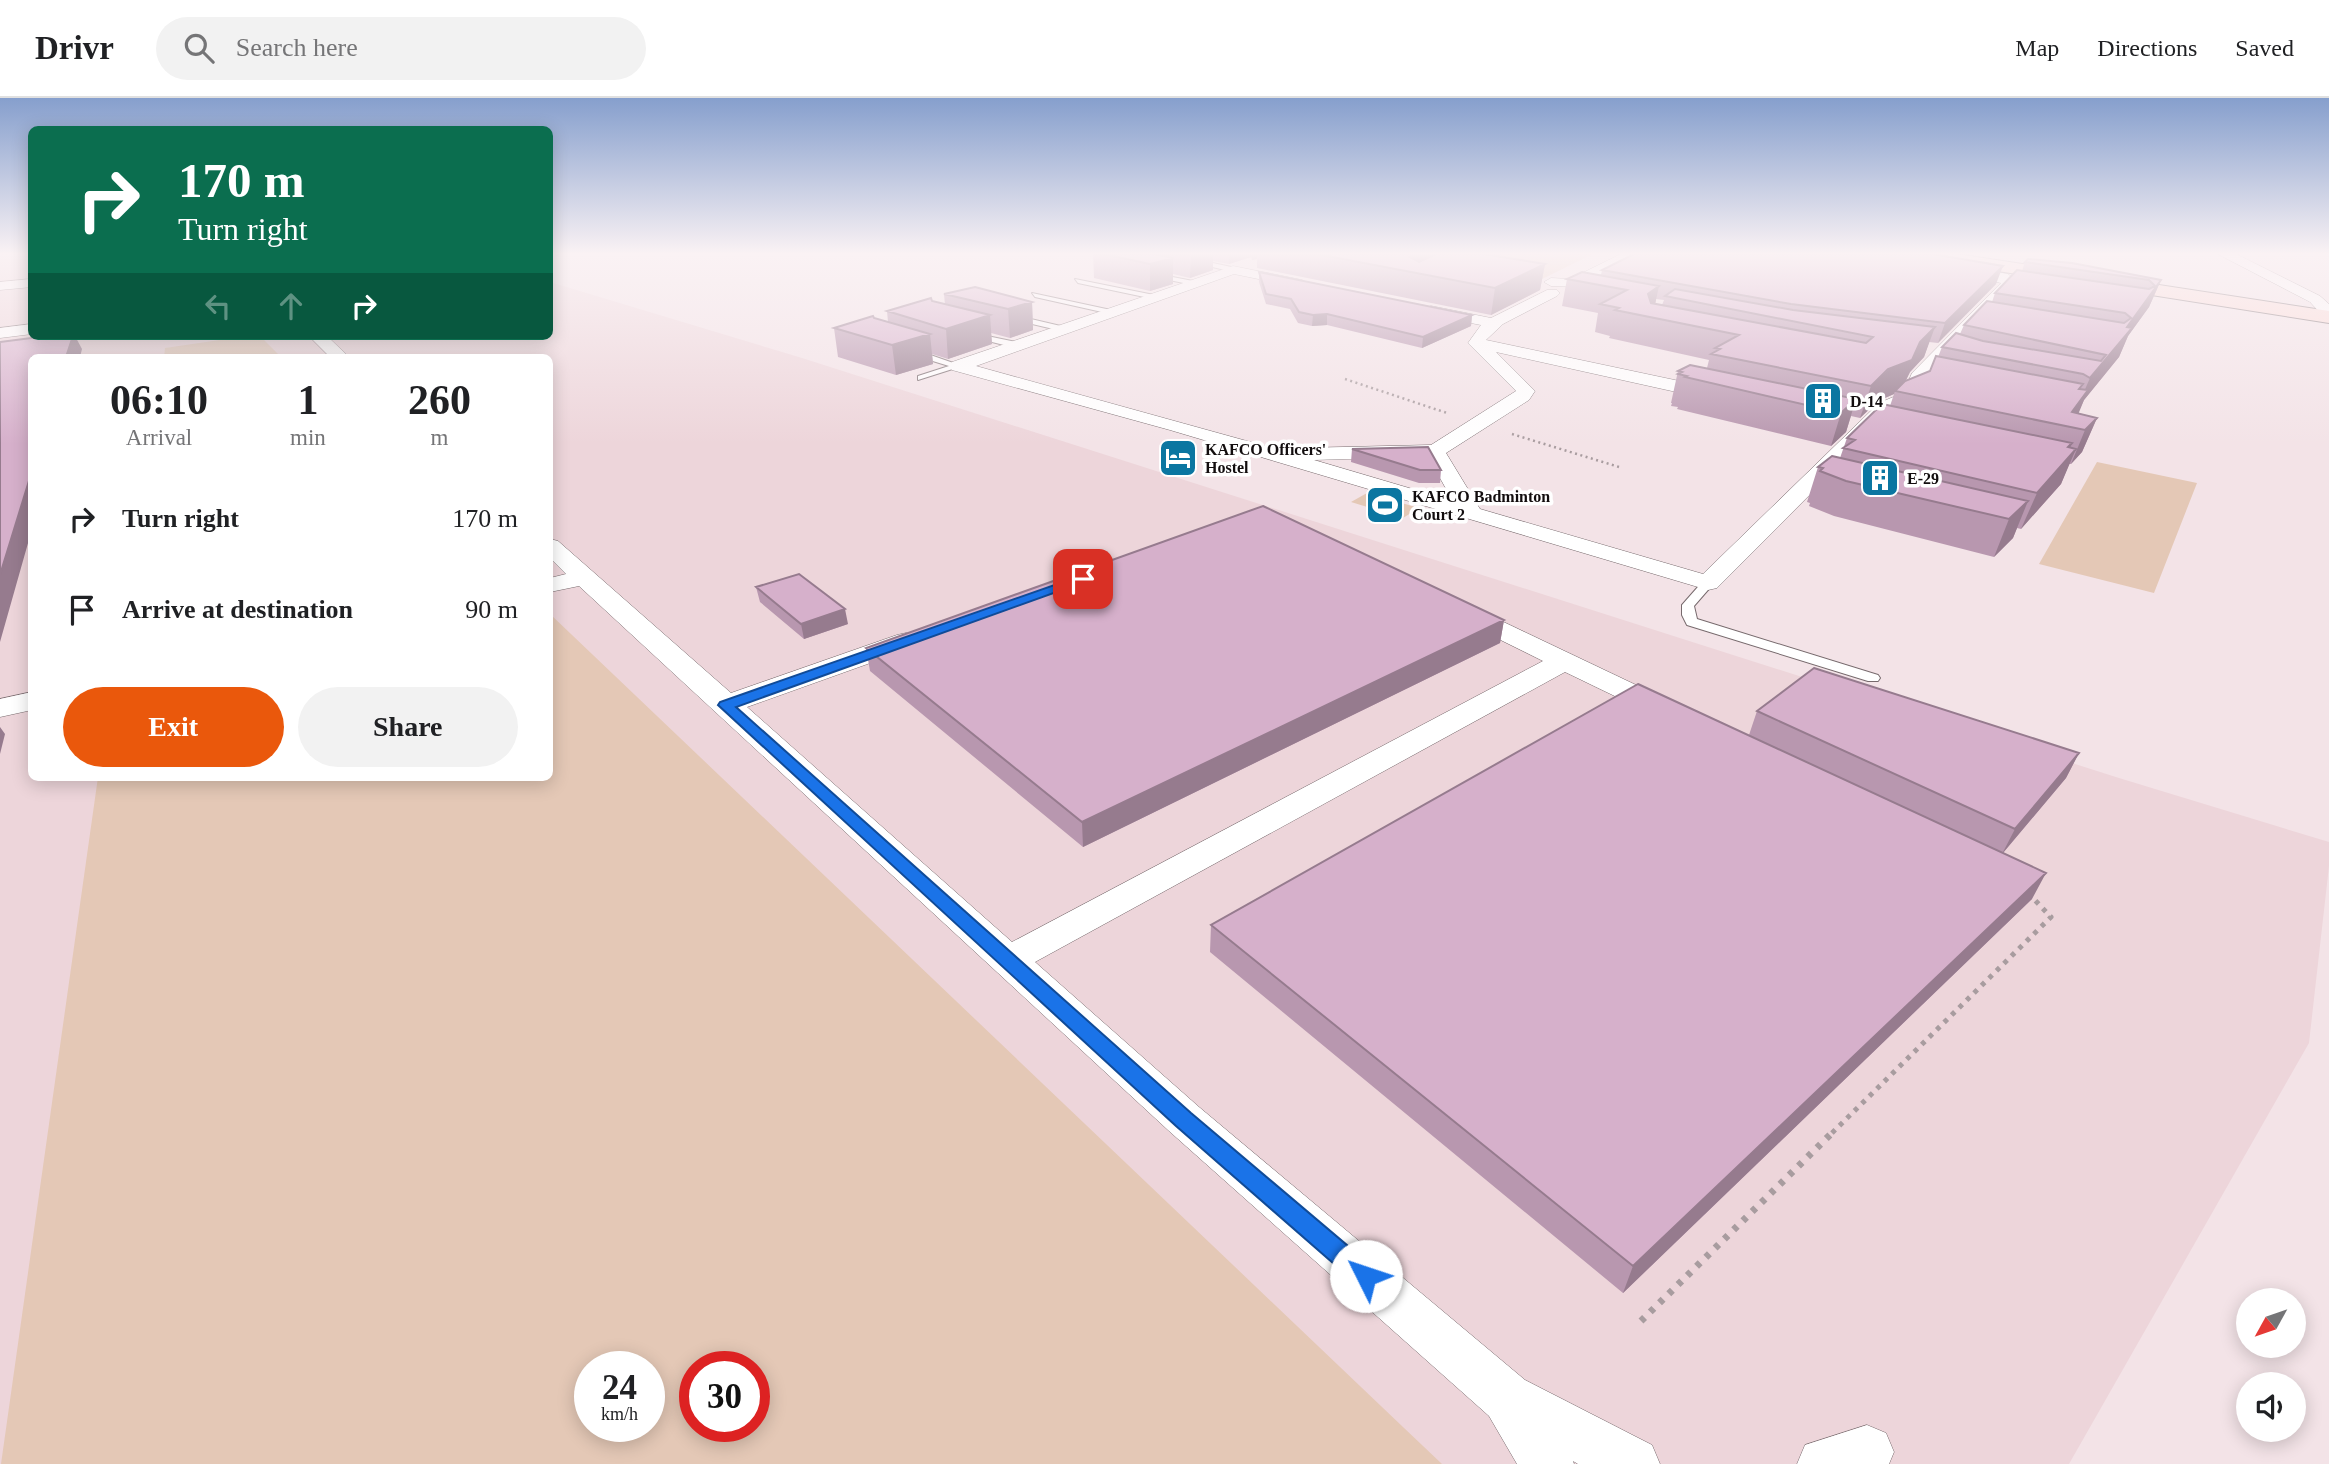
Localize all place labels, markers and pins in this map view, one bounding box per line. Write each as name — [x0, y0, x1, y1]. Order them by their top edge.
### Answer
building icon: D-14 — [1802, 380, 1844, 422]
place label: D-14 — [1850, 393, 1883, 410]
hotel icon: KAFCO Officers' Hostel — [1157, 437, 1199, 479]
place label: KAFCO Officers' Hostel — [1205, 441, 1326, 476]
building icon: E-29 — [1859, 457, 1901, 499]
place label: E-29 — [1907, 470, 1939, 487]
sports icon: KAFCO Badminton Court 2 — [1364, 484, 1406, 526]
place label: KAFCO Badminton Court 2 — [1412, 488, 1550, 523]
pin — [1053, 549, 1113, 609]

